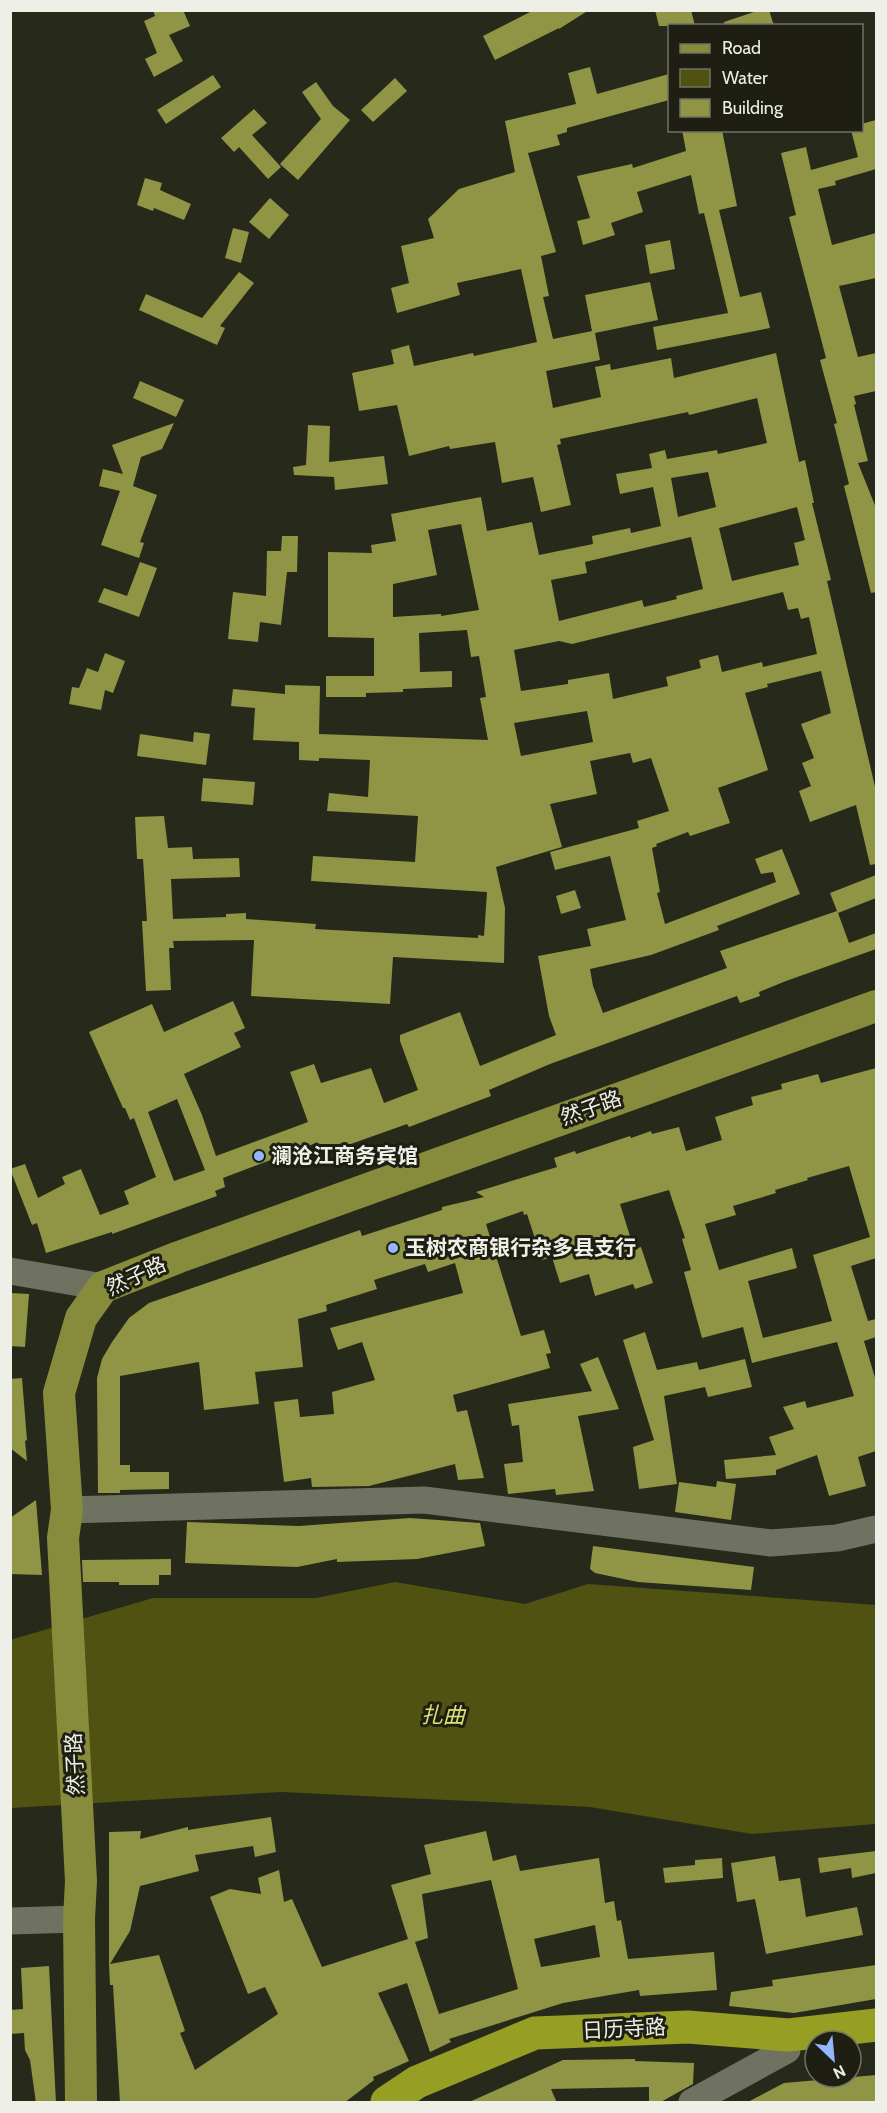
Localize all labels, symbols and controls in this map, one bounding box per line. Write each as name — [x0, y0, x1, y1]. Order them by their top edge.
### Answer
legend — [668, 24, 863, 132]
text: Road — [722, 37, 761, 59]
text: Water — [722, 67, 768, 89]
text: Building — [722, 97, 784, 119]
street label: 然子路 — [557, 1085, 625, 1130]
place label: 澜沧江商务宾馆 — [271, 1143, 418, 1168]
marker: 澜沧江商务宾馆 — [252, 1149, 266, 1163]
place label: 玉树农商银行杂多县支行 — [405, 1235, 636, 1260]
marker: 玉树农商银行杂多县支行 — [386, 1241, 400, 1255]
street label: 然子路 — [102, 1251, 170, 1300]
water label: 扎曲 — [421, 1702, 467, 1729]
street label: 然子路 — [60, 1732, 89, 1796]
street label: 日历寺路 — [581, 2014, 667, 2043]
north arrow — [803, 2029, 863, 2089]
text: N — [830, 2061, 849, 2083]

